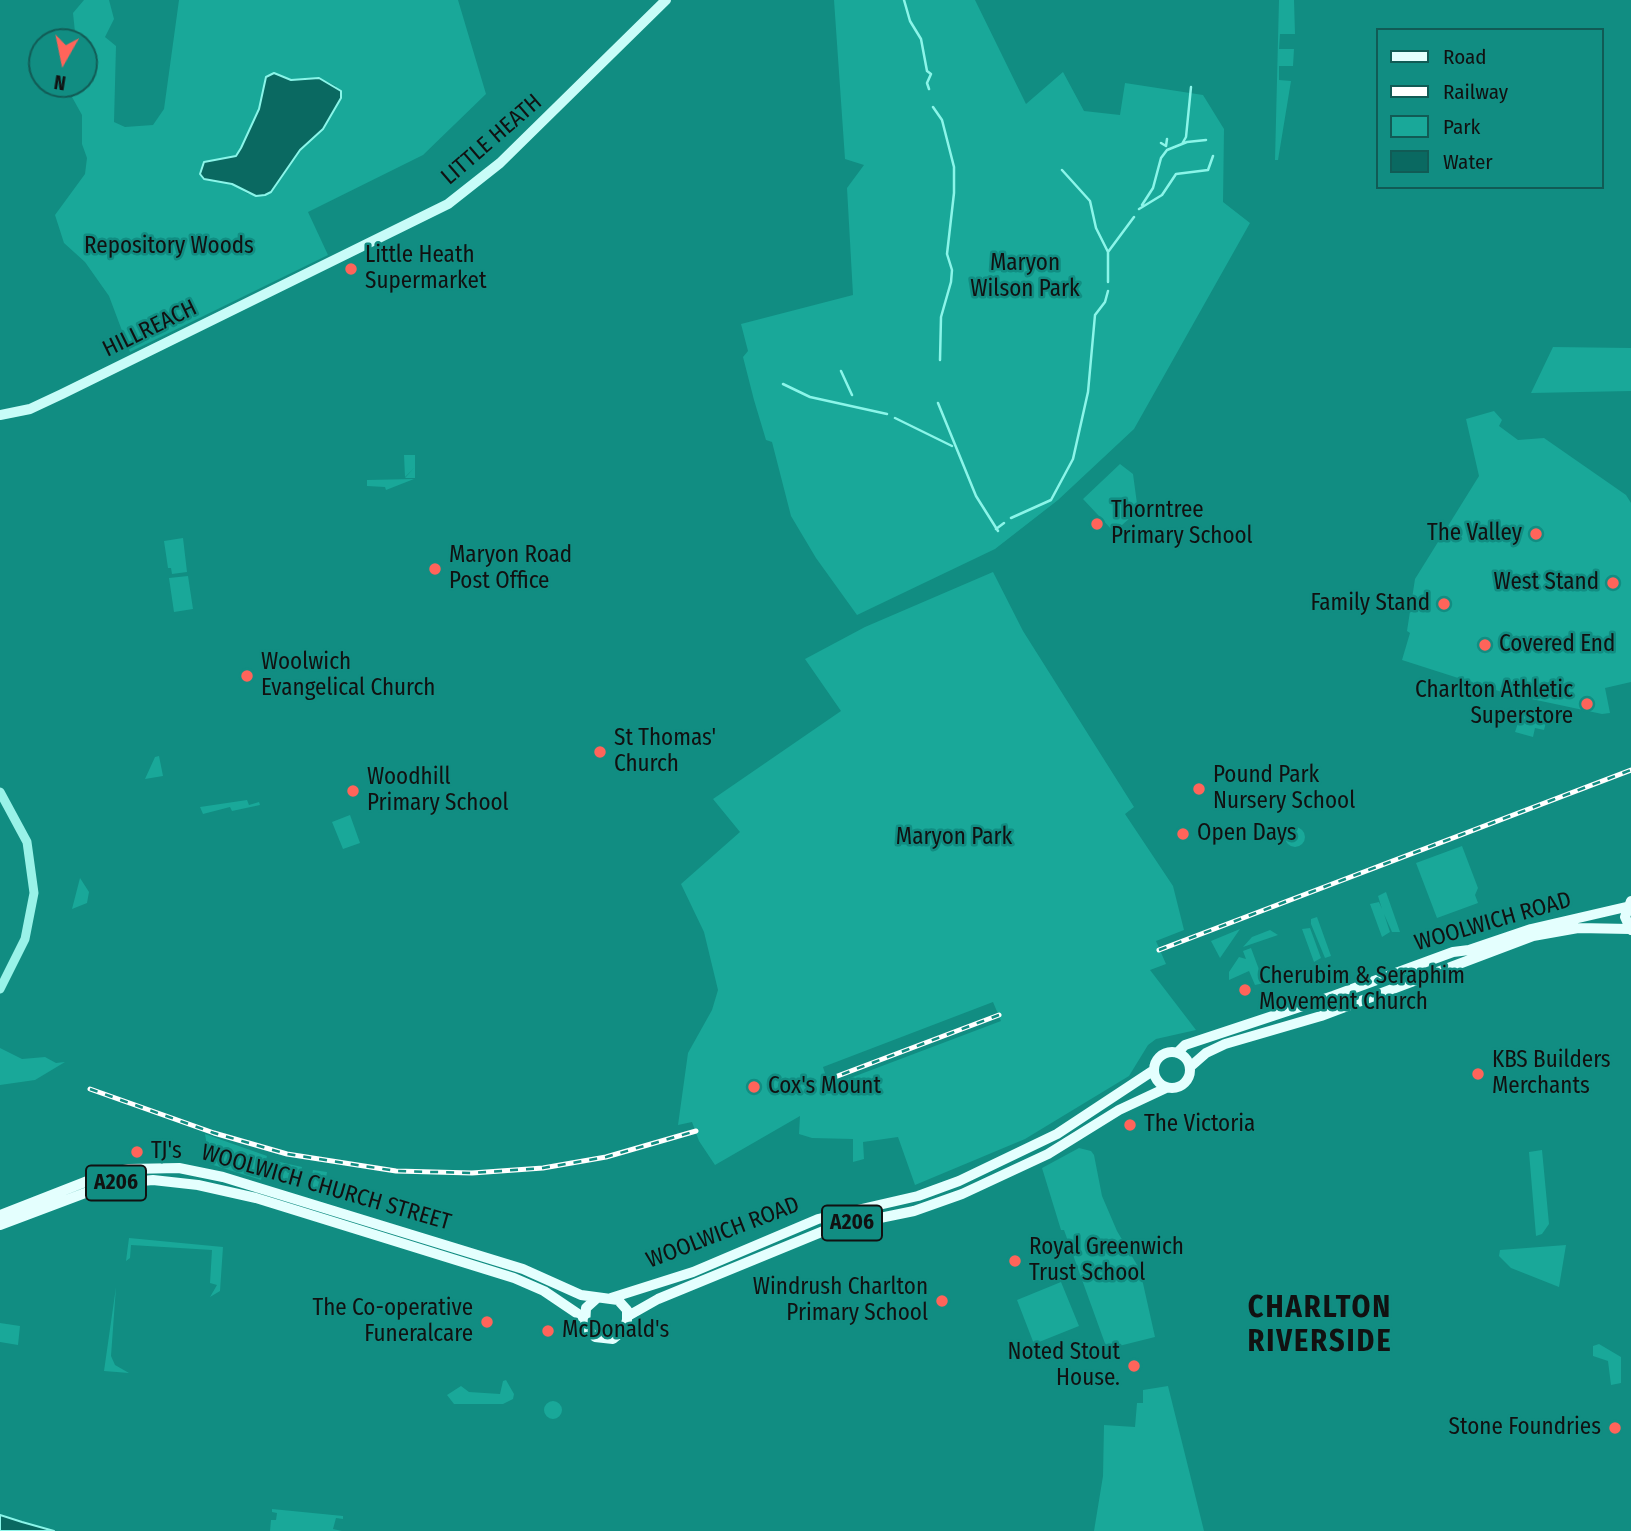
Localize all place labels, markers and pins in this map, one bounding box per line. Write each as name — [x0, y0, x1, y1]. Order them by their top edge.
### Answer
place label: Little Heath Supermarket — [365, 242, 486, 296]
marker: Little Heath Supermarket — [343, 261, 359, 277]
place label: Thorntree Primary School — [1111, 497, 1253, 551]
marker: Thorntree Primary School — [1089, 516, 1105, 532]
place label: The Valley — [1427, 520, 1522, 548]
marker: The Valley — [1528, 526, 1544, 542]
place label: Maryon Road Post Office — [449, 542, 572, 596]
marker: Maryon Road Post Office — [427, 561, 443, 577]
place label: West Stand — [1493, 569, 1599, 597]
marker: West Stand — [1605, 575, 1621, 591]
place label: Family Stand — [1311, 590, 1430, 618]
marker: Family Stand — [1436, 596, 1452, 612]
place label: Covered End — [1499, 631, 1615, 659]
marker: Covered End — [1477, 637, 1493, 653]
place label: Woolwich Evangelical Church — [261, 649, 435, 703]
marker: Woolwich Evangelical Church — [239, 668, 255, 684]
place label: Charlton Athletic Superstore — [1415, 677, 1573, 731]
marker: Charlton Athletic Superstore — [1579, 696, 1595, 712]
place label: St Thomas' Church — [614, 725, 716, 779]
marker: St Thomas' Church — [592, 744, 608, 760]
place label: Pound Park Nursery School — [1213, 762, 1355, 816]
place label: Woodhill Primary School — [367, 764, 509, 818]
marker: Pound Park Nursery School — [1191, 781, 1207, 797]
marker: Woodhill Primary School — [345, 783, 361, 799]
place label: Open Days — [1197, 820, 1297, 848]
marker: Open Days — [1175, 826, 1191, 842]
place label: Cherubim & Seraphim Movement Church — [1259, 963, 1465, 1017]
marker: Cherubim & Seraphim Movement Church — [1237, 982, 1253, 998]
place label: KBS Builders Merchants — [1492, 1047, 1611, 1101]
marker: KBS Builders Merchants — [1470, 1066, 1486, 1082]
place label: Cox's Mount — [768, 1073, 881, 1101]
marker: Cox's Mount — [746, 1079, 762, 1095]
place label: The Victoria — [1144, 1111, 1255, 1139]
marker: The Victoria — [1122, 1117, 1138, 1133]
place label: TJ's — [151, 1138, 182, 1166]
marker: TJ's — [129, 1144, 145, 1160]
place label: Royal Greenwich Trust School — [1029, 1234, 1184, 1288]
marker: Royal Greenwich Trust School — [1007, 1253, 1023, 1269]
place label: Windrush Charlton Primary School — [753, 1274, 928, 1328]
marker: Windrush Charlton Primary School — [934, 1293, 950, 1309]
place label: The Co-operative Funeralcare — [313, 1295, 473, 1349]
marker: The Co-operative Funeralcare — [479, 1314, 495, 1330]
place label: McDonald's — [562, 1317, 669, 1345]
marker: McDonald's — [540, 1323, 556, 1339]
place label: Noted Stout House. — [1007, 1339, 1120, 1393]
marker: Noted Stout House. — [1126, 1358, 1142, 1374]
place label: Stone Foundries — [1449, 1414, 1601, 1442]
marker: Stone Foundries — [1607, 1420, 1623, 1436]

